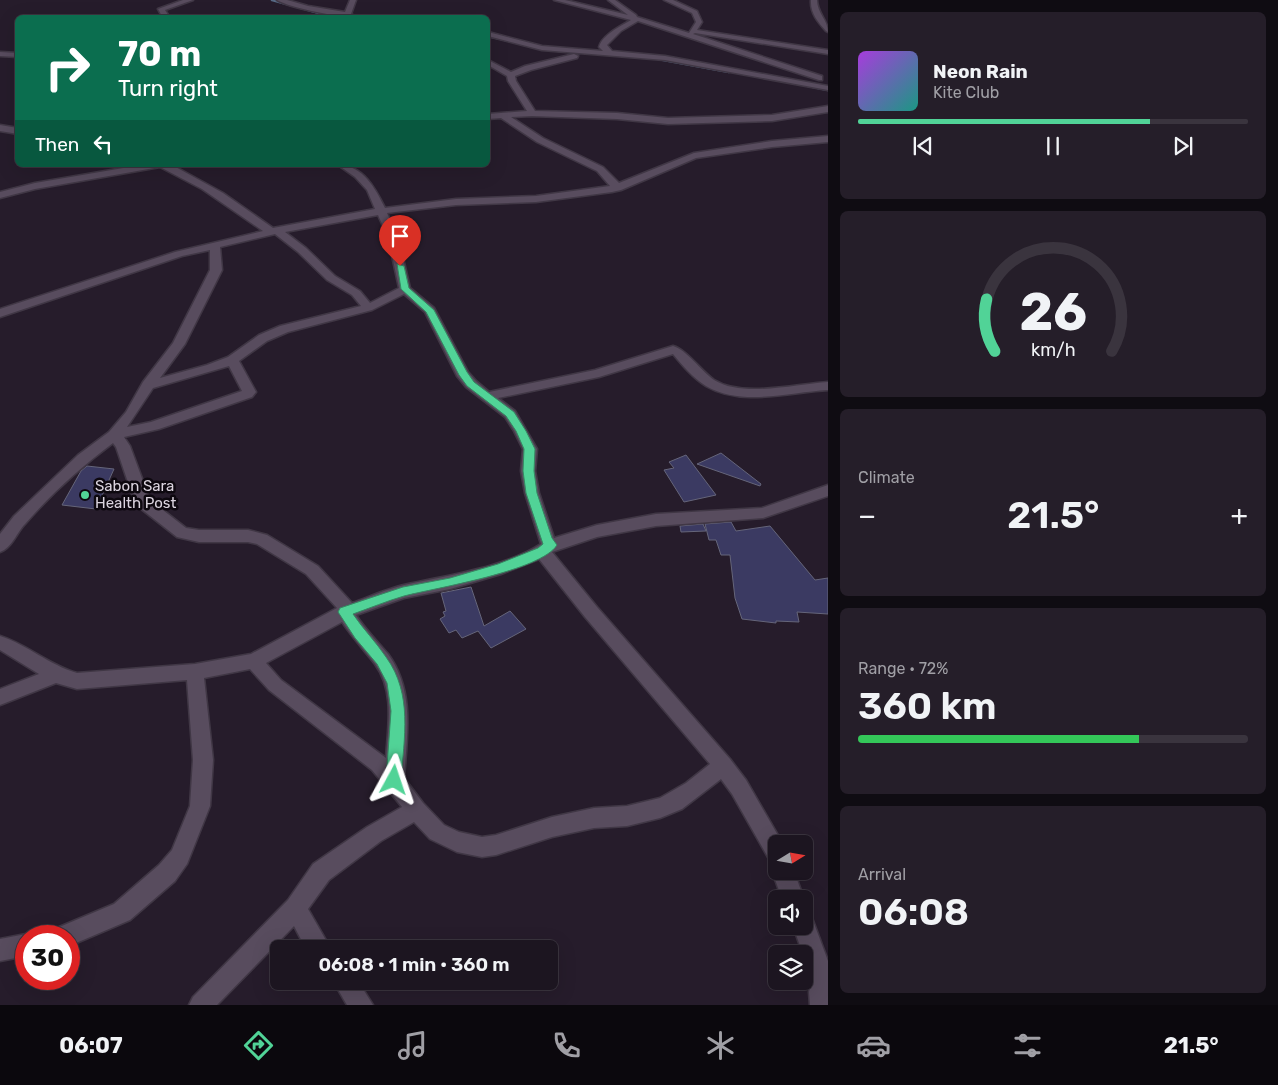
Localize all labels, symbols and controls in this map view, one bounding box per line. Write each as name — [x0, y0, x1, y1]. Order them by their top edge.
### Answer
text: 70 m — [118, 33, 201, 75]
icon: right — [35, 35, 100, 100]
text: Neon Rain — [933, 60, 1028, 83]
text: Turn right — [118, 75, 218, 102]
text: Kite Club — [933, 83, 999, 102]
icon: left — [89, 130, 117, 158]
icon: previous — [909, 132, 937, 160]
icon: pause — [1039, 132, 1067, 160]
icon: next — [1169, 132, 1197, 160]
text: Then — [35, 133, 79, 156]
pin — [379, 215, 421, 266]
icon: arrive — [386, 222, 414, 250]
text: 26 — [1019, 281, 1087, 343]
text: km/h — [1031, 339, 1075, 360]
text: Climate — [858, 468, 915, 487]
place label: Sabon Sara Health Post — [95, 477, 176, 512]
marker: Sabon Sara Health Post — [79, 489, 91, 501]
text: 21.5° — [1007, 492, 1099, 538]
text: − — [858, 499, 876, 532]
text: + — [1231, 499, 1248, 532]
text: Range · 72% — [858, 659, 948, 678]
text: 360 km — [858, 683, 997, 729]
position arrow — [367, 753, 419, 805]
north arrow — [768, 835, 812, 880]
map controls — [768, 835, 813, 990]
text: Arrival — [858, 865, 906, 884]
text: 06:08 — [858, 889, 969, 935]
button: sound — [768, 890, 813, 935]
speed limit sign: 30 — [15, 925, 80, 990]
button: layers — [768, 945, 813, 990]
text: 06:08 · 1 min · 360 m — [318, 953, 510, 976]
icon: directions — [241, 1028, 276, 1063]
icon: music — [395, 1028, 430, 1063]
icon: phone — [549, 1028, 584, 1063]
icon: climate — [703, 1028, 738, 1063]
icon: car — [856, 1028, 891, 1063]
icon: filters — [1010, 1028, 1045, 1063]
text: 06:07 — [59, 1032, 123, 1059]
text: 21.5° — [1164, 1032, 1219, 1059]

